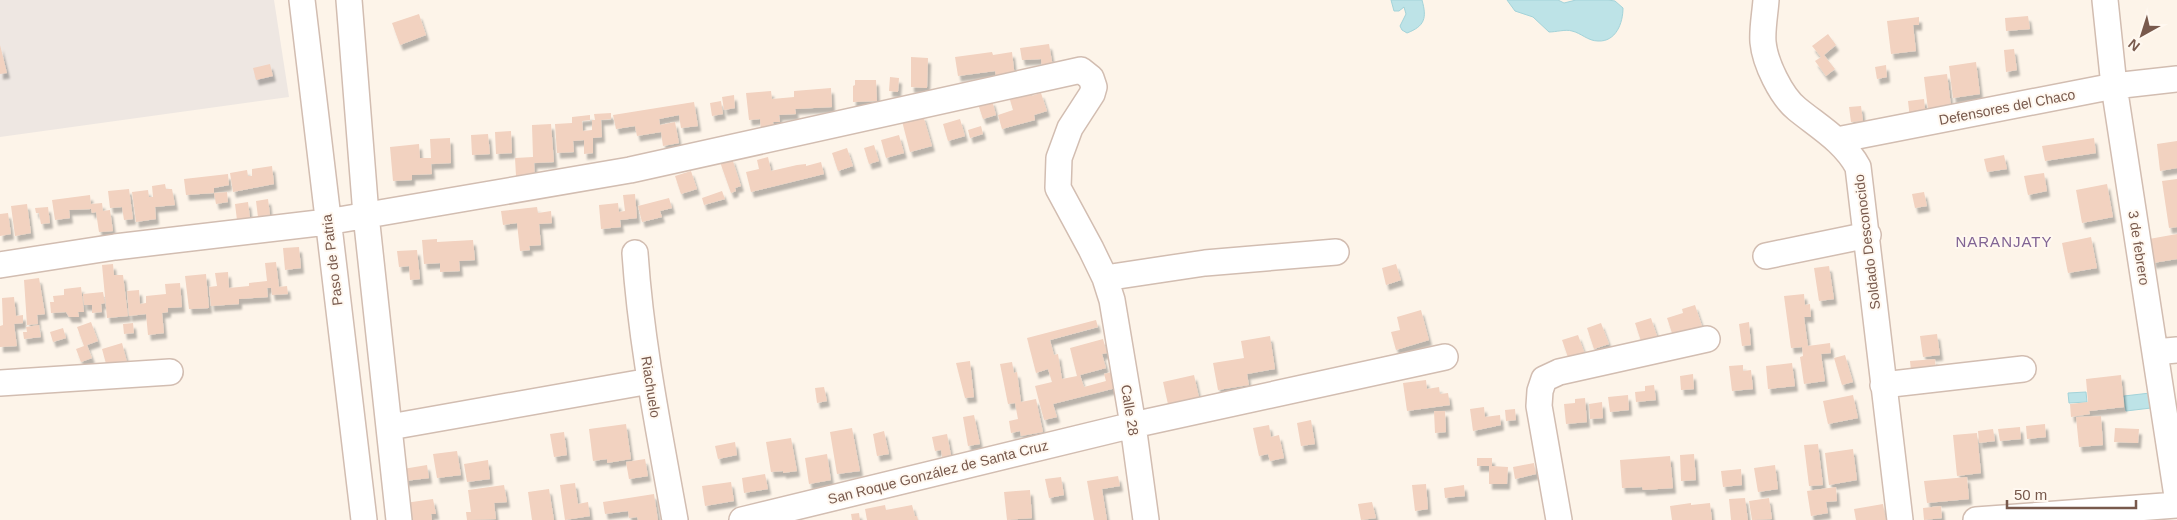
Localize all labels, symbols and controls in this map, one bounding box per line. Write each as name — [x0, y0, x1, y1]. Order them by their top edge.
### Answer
north arrow — [2117, 10, 2167, 60]
text: N — [2125, 36, 2143, 55]
street label: Defensores del Chaco — [1937, 86, 2077, 128]
street label: Soldado Desconocido — [1851, 173, 1883, 311]
street label: 3 de febrero — [2125, 209, 2153, 287]
street label: Paso de Patria — [318, 213, 346, 307]
district label: NARANJATY — [1955, 233, 2053, 250]
street label: Riachuelo — [638, 355, 664, 419]
street label: Calle 28 — [1118, 383, 1142, 437]
street label: San Roque González de Santa Cruz — [826, 437, 1050, 507]
scale bar — [2007, 478, 2136, 510]
text: 50 m — [2014, 486, 2047, 503]

